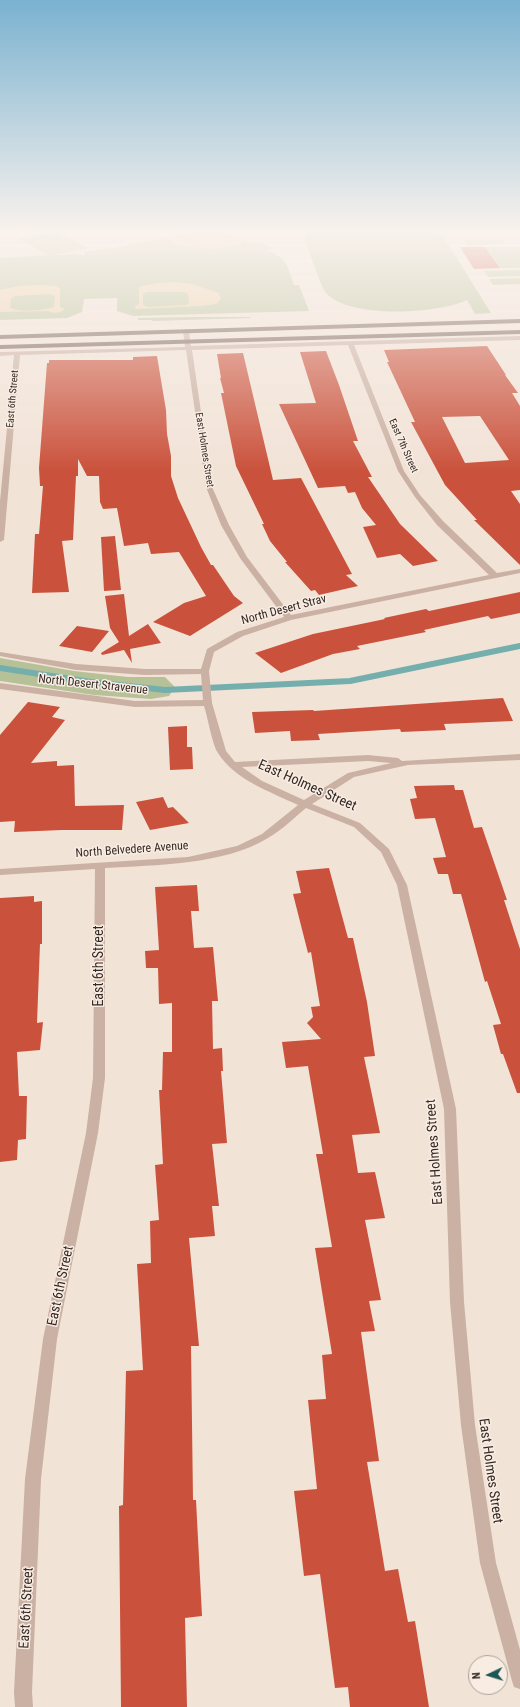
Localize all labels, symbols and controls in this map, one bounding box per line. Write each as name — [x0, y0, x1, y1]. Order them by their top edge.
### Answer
street label: East 6th Street — [4, 370, 22, 428]
street label: East Holmes Street — [192, 412, 216, 488]
street label: East 7th Street — [386, 417, 420, 475]
street label: North Desert Strav — [240, 592, 328, 628]
street label: North Desert Stravenue — [37, 672, 149, 698]
street label: East Holmes Street — [255, 757, 359, 815]
street label: North Belvedere Avenue — [75, 839, 189, 861]
street label: East 6th Street — [91, 925, 107, 1007]
street label: East Holmes Street — [423, 1099, 447, 1205]
street label: East 6th Street — [44, 1245, 78, 1327]
street label: East Holmes Street — [474, 1417, 506, 1525]
street label: East 6th Street — [16, 1567, 38, 1649]
north arrow — [468, 1655, 508, 1695]
text: N — [470, 1672, 483, 1680]

